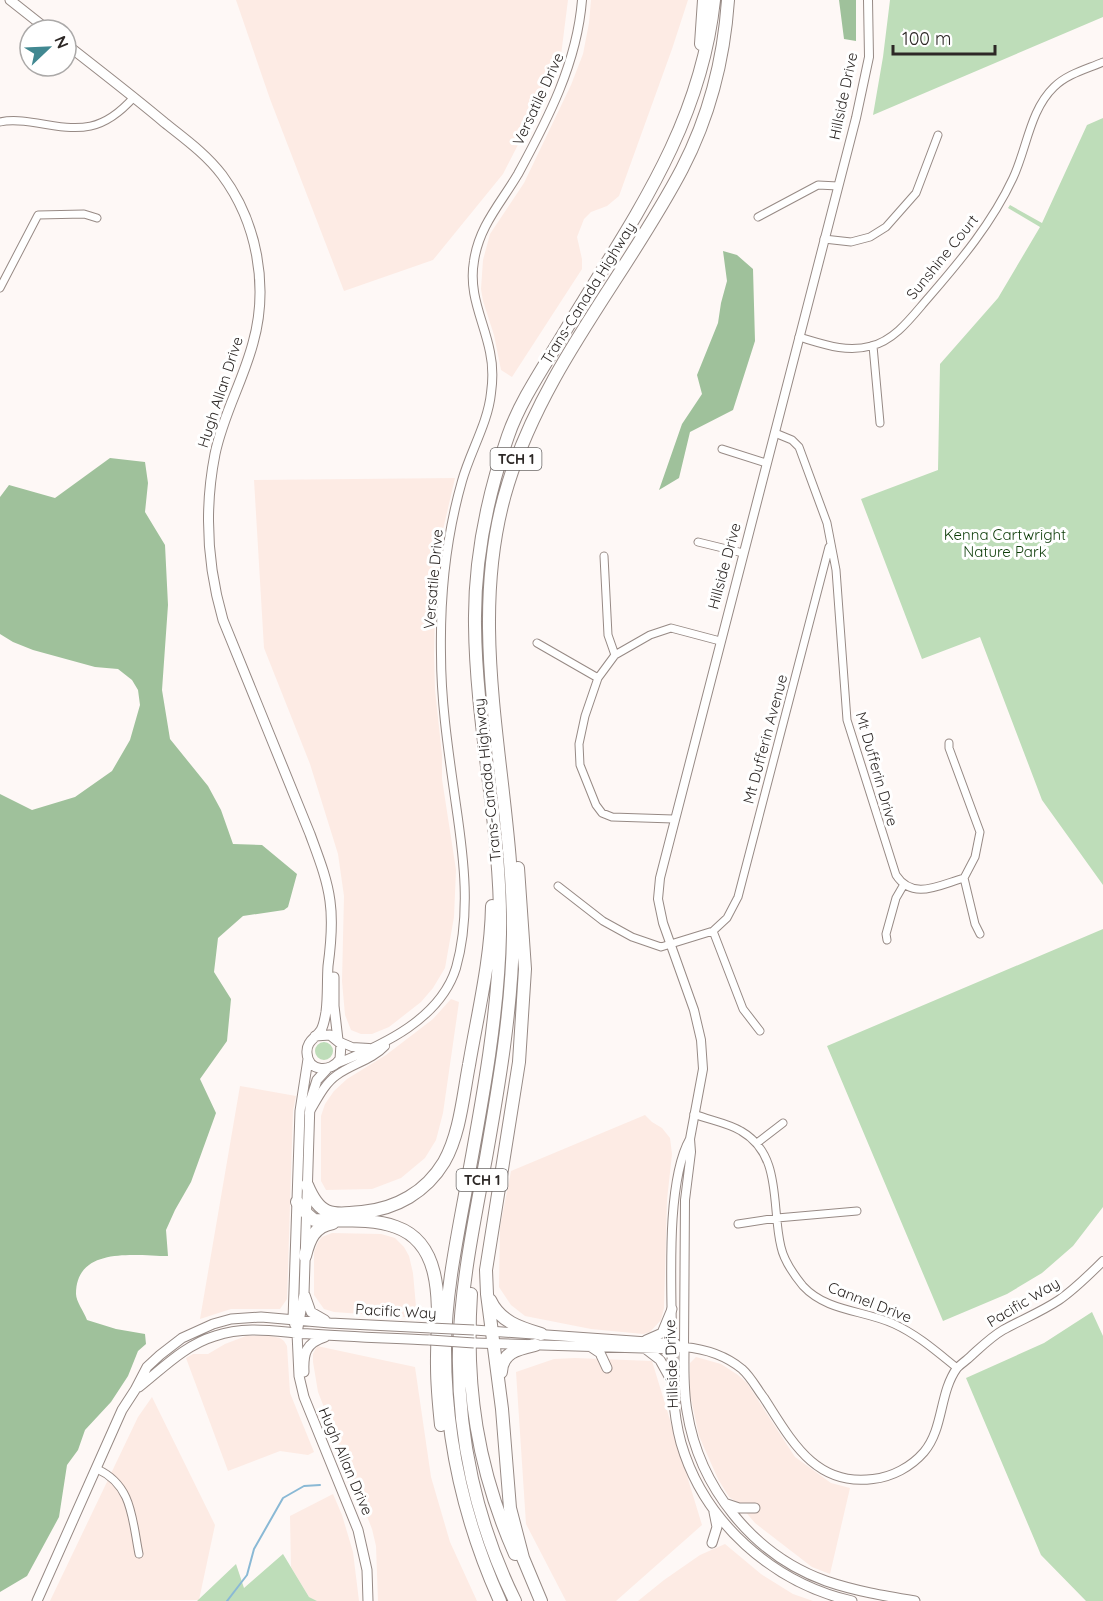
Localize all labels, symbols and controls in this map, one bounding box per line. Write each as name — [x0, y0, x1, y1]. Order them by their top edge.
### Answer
north arrow — [18, 18, 78, 78]
scale bar — [893, 18, 995, 56]
text: 100 m — [902, 27, 951, 50]
text: N — [50, 33, 73, 51]
street label: Versatile Drive — [508, 49, 568, 149]
street label: Hillside Drive — [824, 51, 862, 141]
street label: Sunshine Court — [902, 211, 982, 303]
street label: Trans-Canada Highway — [536, 218, 640, 368]
street label: Hugh Allan Drive — [193, 334, 247, 450]
road number: TCH 1 — [490, 448, 542, 470]
street label: Hillside Drive — [703, 521, 745, 611]
park label: Kenna Cartwright Nature Park — [944, 525, 1066, 561]
street label: Versatile Drive — [419, 528, 447, 630]
street label: Mt Dufferin Avenue — [739, 672, 791, 806]
street label: Trans-Canada Highway — [469, 697, 505, 863]
street label: Mt Dufferin Drive — [852, 710, 902, 828]
road number: TCH 1 — [456, 1169, 508, 1191]
street label: Pacific Way — [983, 1273, 1063, 1331]
street label: Cannel Drive — [825, 1277, 915, 1327]
street label: Pacific Way — [355, 1299, 437, 1323]
street label: Hillside Drive — [660, 1319, 682, 1409]
street label: Hugh Allan Drive — [315, 1404, 377, 1518]

